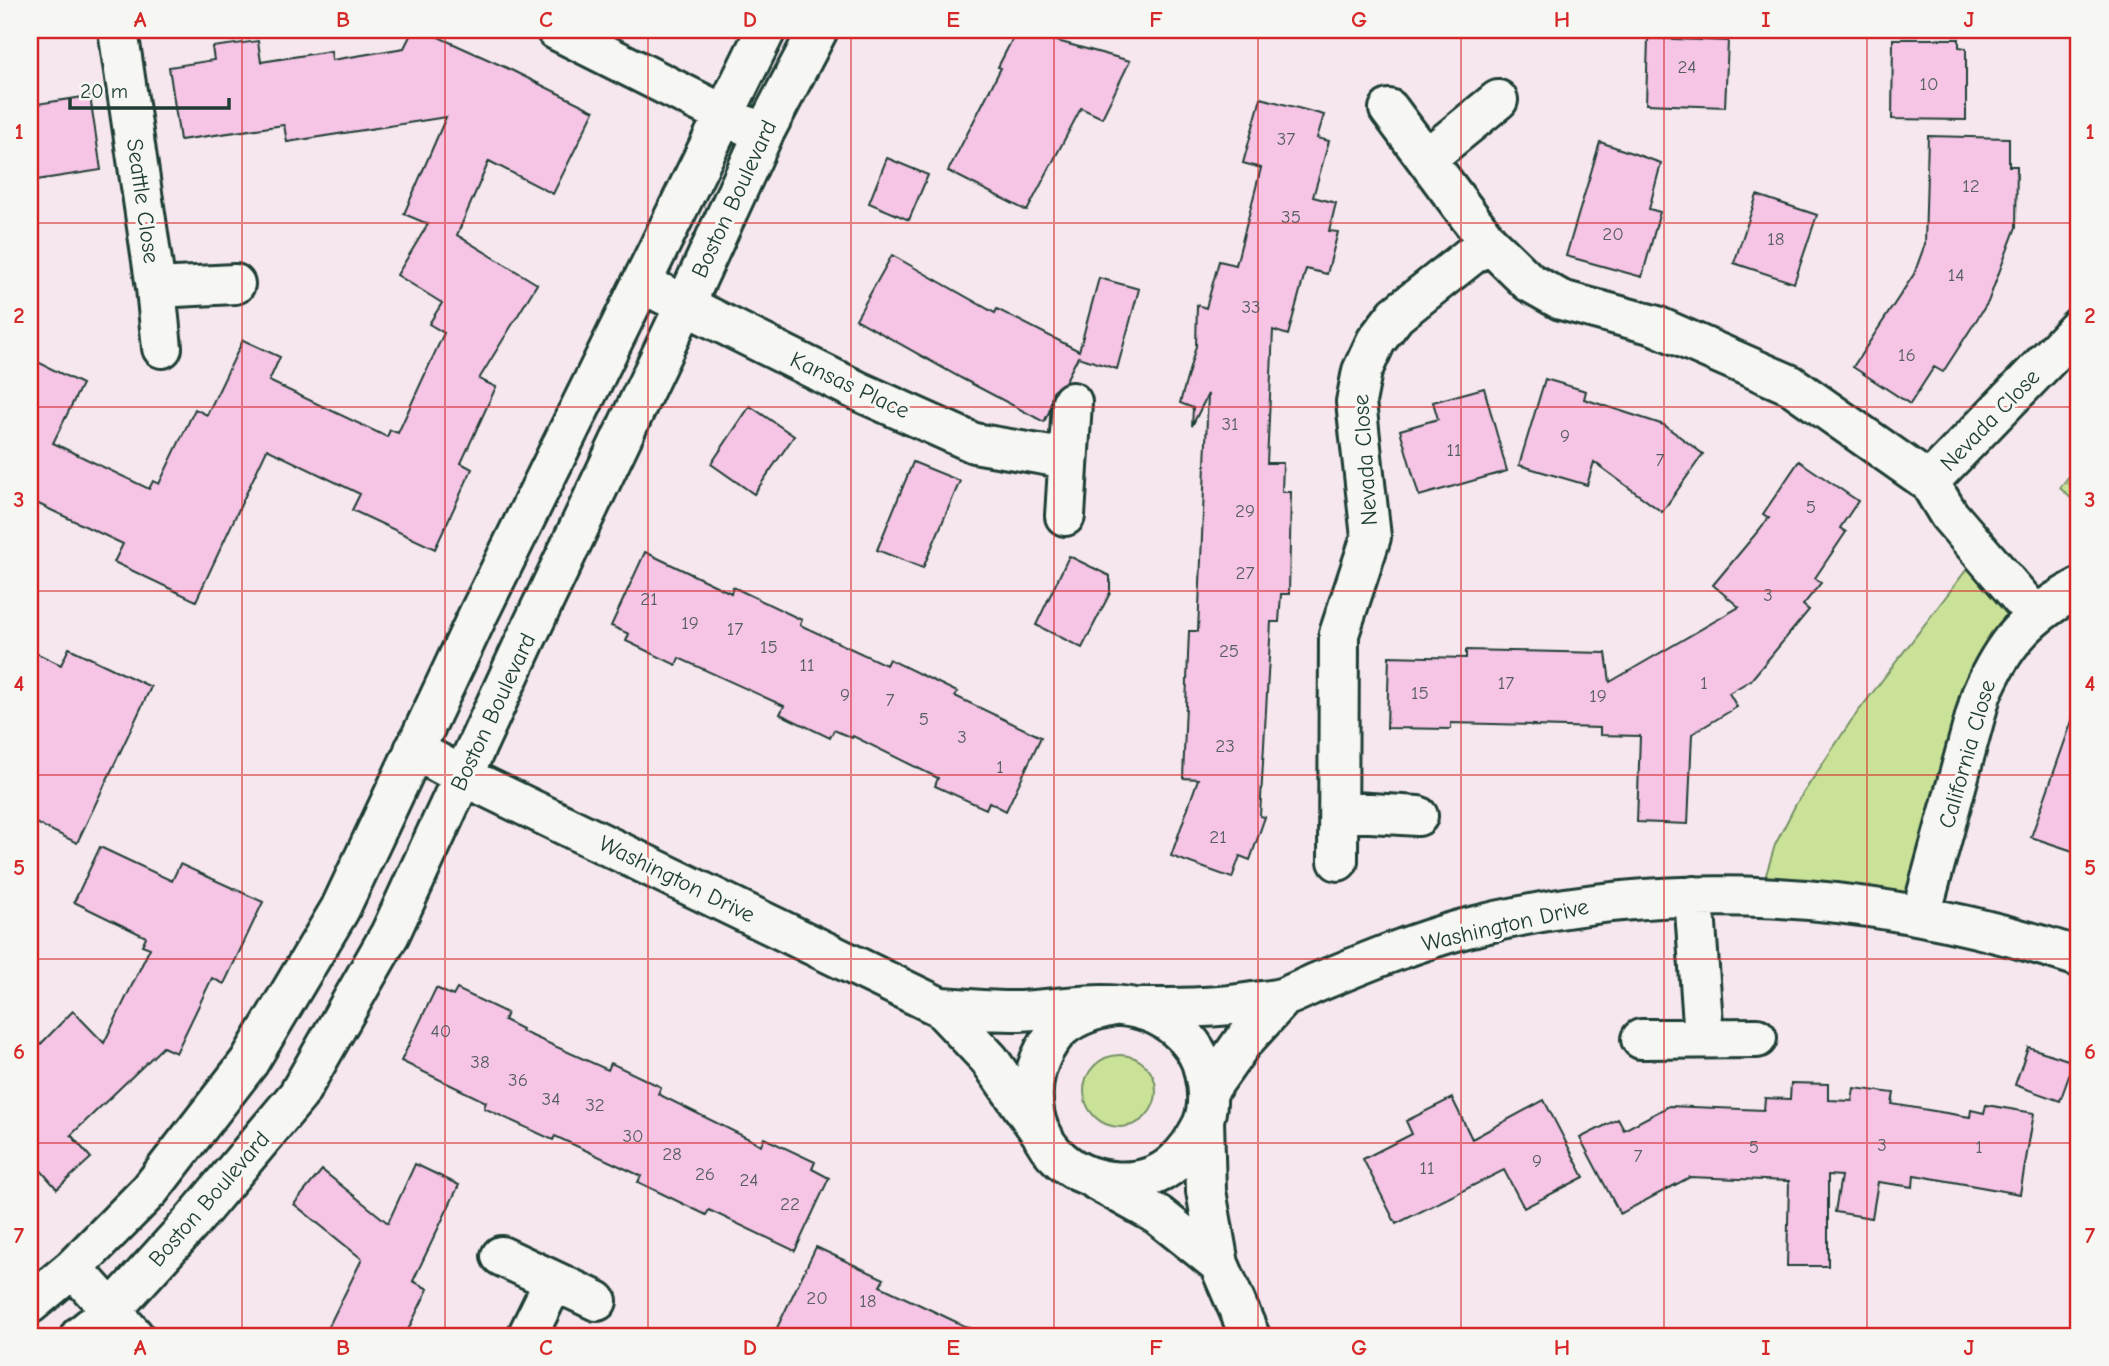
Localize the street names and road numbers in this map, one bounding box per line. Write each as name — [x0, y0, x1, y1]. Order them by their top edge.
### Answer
street label: Boston Boulevard — [686, 116, 782, 282]
street label: Seattle Close — [121, 137, 165, 265]
street label: Kansas Place — [786, 346, 914, 424]
street label: Nevada Close — [1935, 363, 2045, 477]
street label: Nevada Close — [1347, 393, 1383, 527]
street label: Boston Boulevard — [445, 629, 541, 795]
street label: California Close — [1933, 677, 2001, 831]
street label: Washington Drive — [595, 830, 759, 928]
street label: Washington Drive — [1419, 893, 1591, 957]
street label: Boston Boulevard — [143, 1126, 275, 1272]

